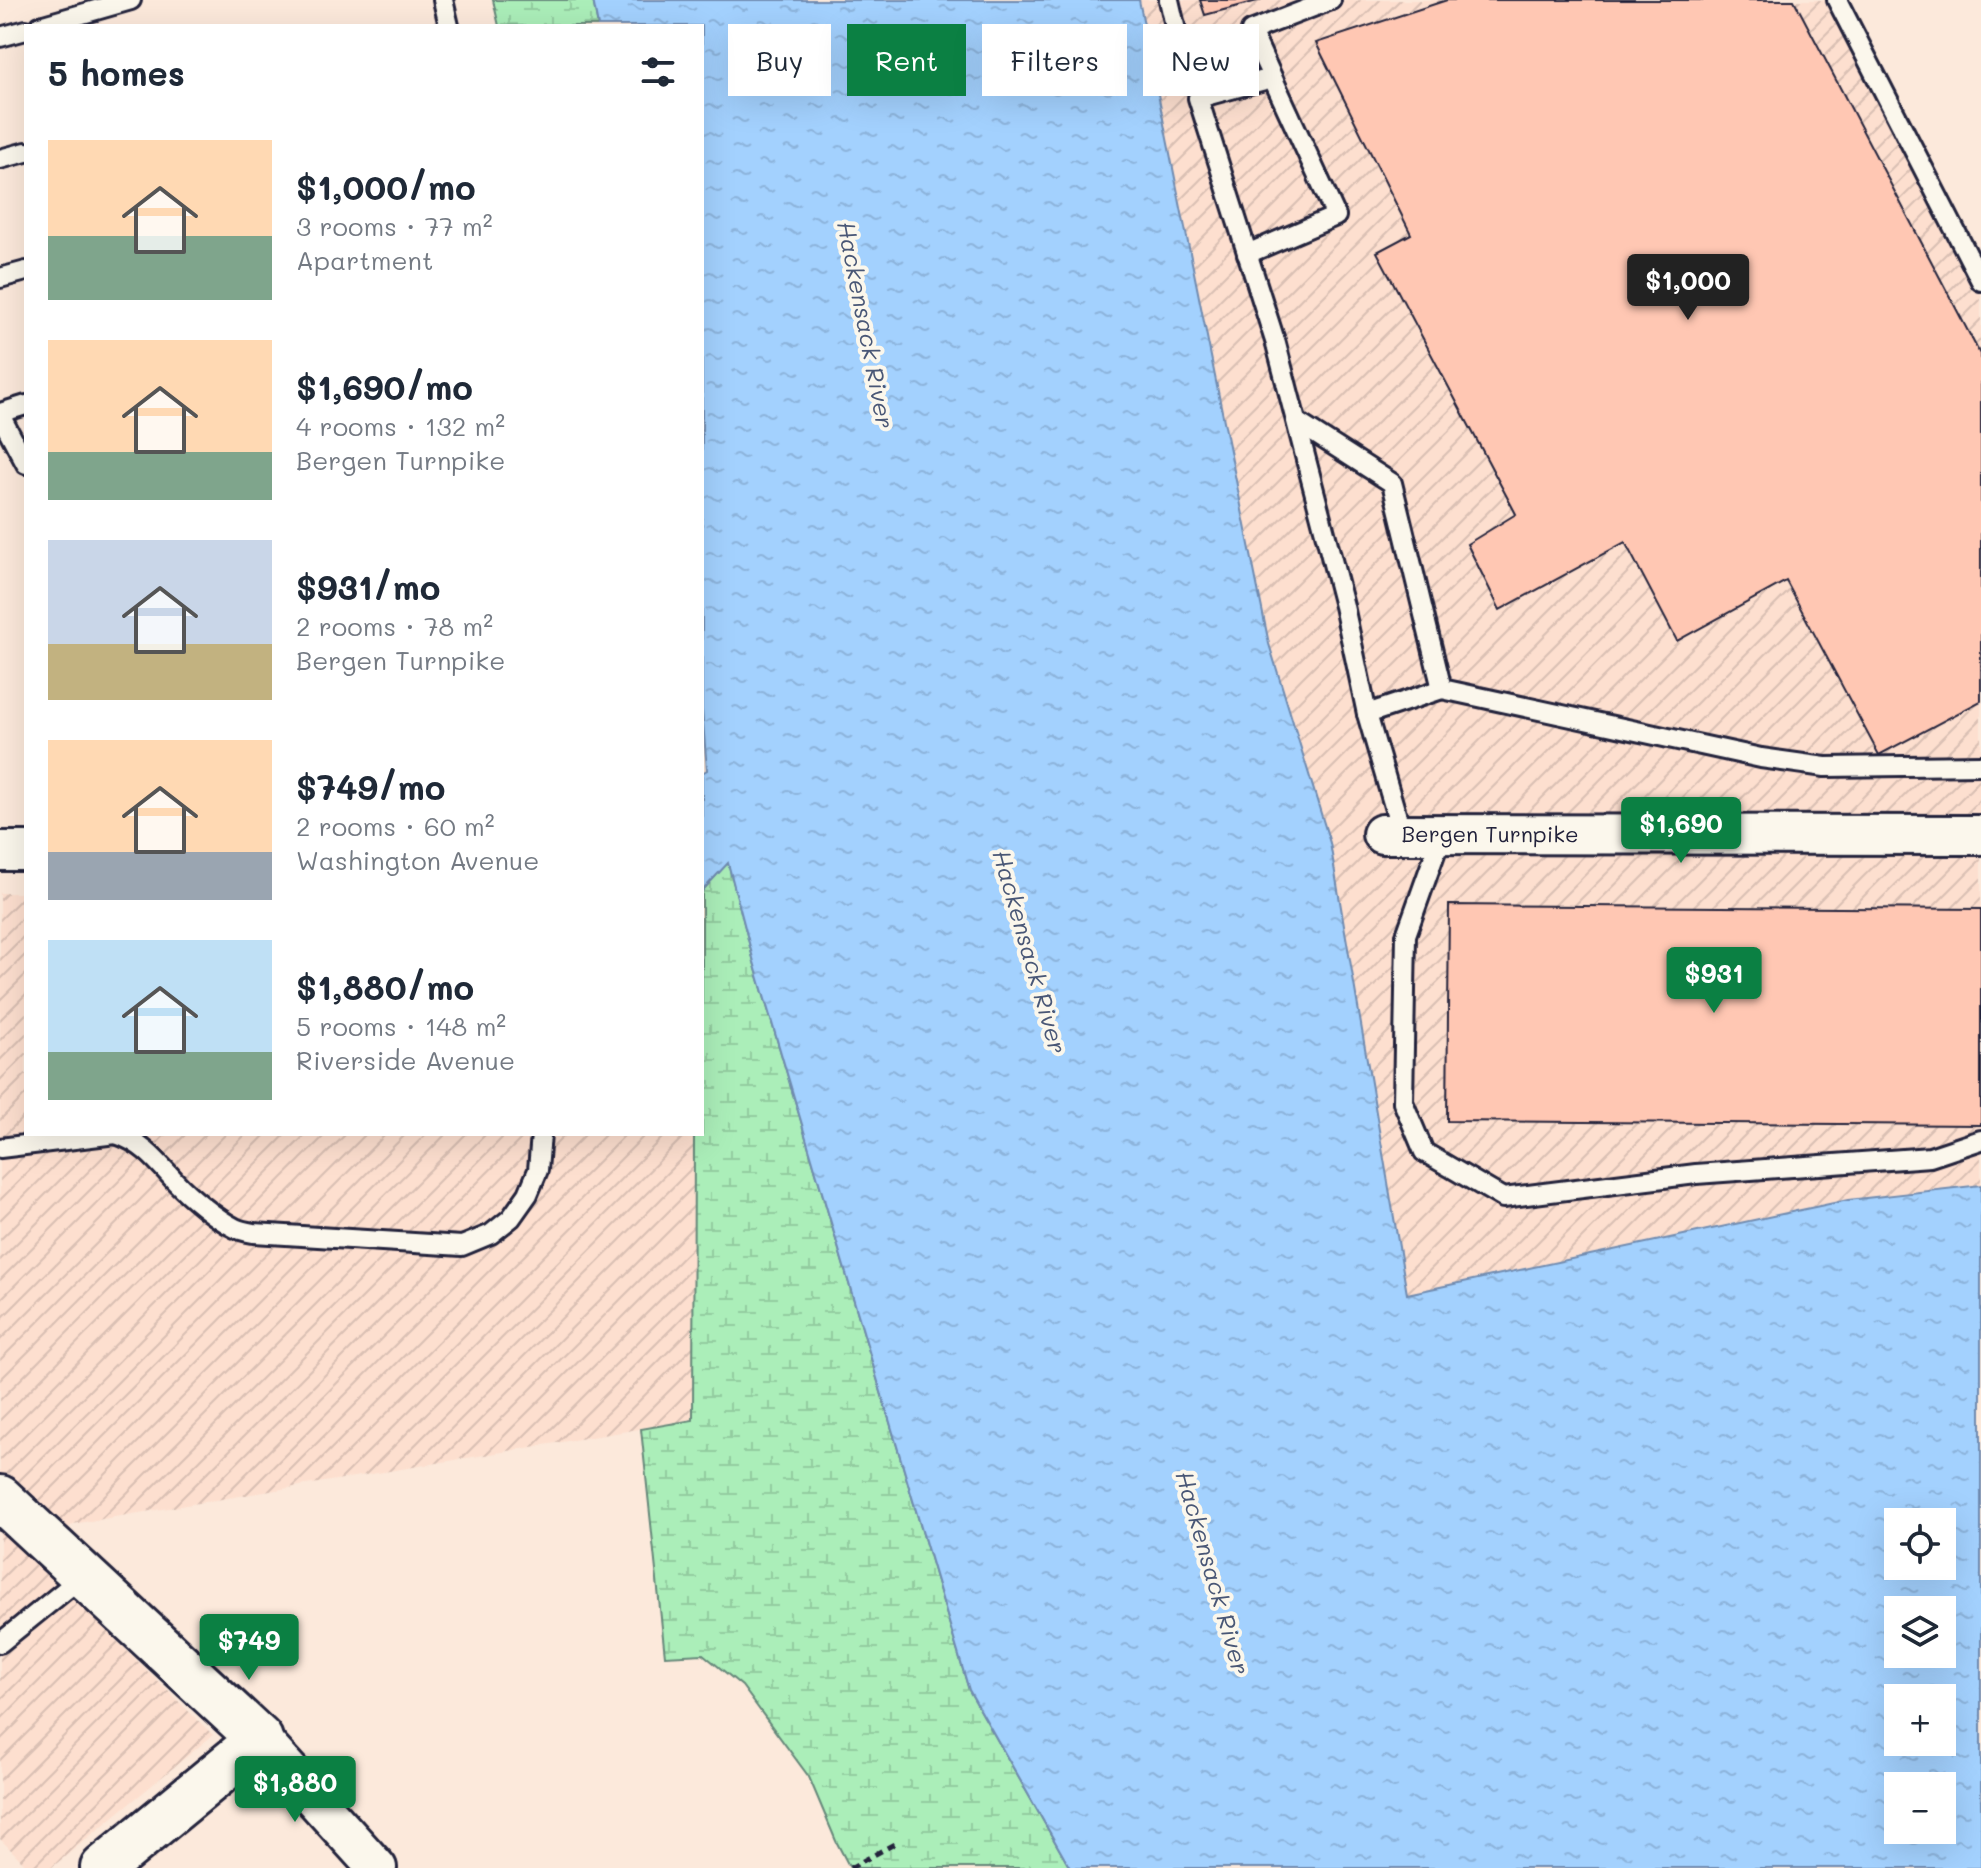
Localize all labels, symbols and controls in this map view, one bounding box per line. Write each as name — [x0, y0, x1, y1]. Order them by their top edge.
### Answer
chip: Buy — [728, 24, 831, 96]
chip: Rent — [847, 24, 966, 96]
chip: Filters — [982, 24, 1127, 96]
chip: New — [1143, 24, 1259, 96]
text: 5 homes — [48, 50, 185, 95]
icon: filters — [636, 50, 680, 94]
text: $1,000/mo — [296, 164, 476, 209]
icon: home — [112, 172, 208, 268]
text: 3 rooms · 77 m² — [296, 209, 493, 243]
water label: Hackensack River — [831, 218, 902, 431]
text: Apartment — [296, 243, 433, 277]
pin: $1,000 — [1623, 254, 1753, 322]
text: $1,000 — [1645, 263, 1731, 297]
text: $1,690/mo — [296, 364, 473, 409]
icon: home — [112, 372, 208, 468]
text: 4 rooms · 132 m² — [296, 409, 505, 443]
text: Bergen Turnpike — [296, 443, 505, 477]
text: $931/mo — [296, 564, 440, 609]
icon: home — [112, 572, 208, 668]
text: 2 rooms · 78 m² — [296, 609, 493, 643]
text: Bergen Turnpike — [296, 643, 505, 677]
text: $749/mo — [296, 764, 445, 809]
icon: home — [112, 772, 208, 868]
pin: $1,690 — [1616, 797, 1746, 865]
text: $1,690 — [1639, 806, 1723, 840]
text: 2 rooms · 60 m² — [296, 809, 495, 843]
street label: Bergen Turnpike — [1401, 819, 1579, 848]
text: Washington Avenue — [296, 843, 539, 877]
water label: Hackensack River — [987, 846, 1074, 1057]
pin: $931 — [1667, 947, 1761, 1015]
text: $931 — [1685, 956, 1743, 990]
text: $1,880/mo — [296, 964, 474, 1009]
icon: home — [112, 972, 208, 1068]
text: 5 rooms · 148 m² — [296, 1009, 506, 1043]
text: Riverside Avenue — [296, 1043, 515, 1077]
water label: Hackensack River — [1170, 1467, 1257, 1678]
map controls — [1884, 1508, 1956, 1844]
button: locate — [1884, 1508, 1956, 1580]
button: layers — [1884, 1596, 1956, 1668]
pin: $749 — [202, 1614, 296, 1682]
text: $749 — [218, 1623, 280, 1657]
button: + — [1884, 1684, 1956, 1756]
pin: $1,880 — [230, 1756, 360, 1824]
text: $1,880 — [253, 1765, 337, 1799]
button: − — [1884, 1772, 1956, 1844]

